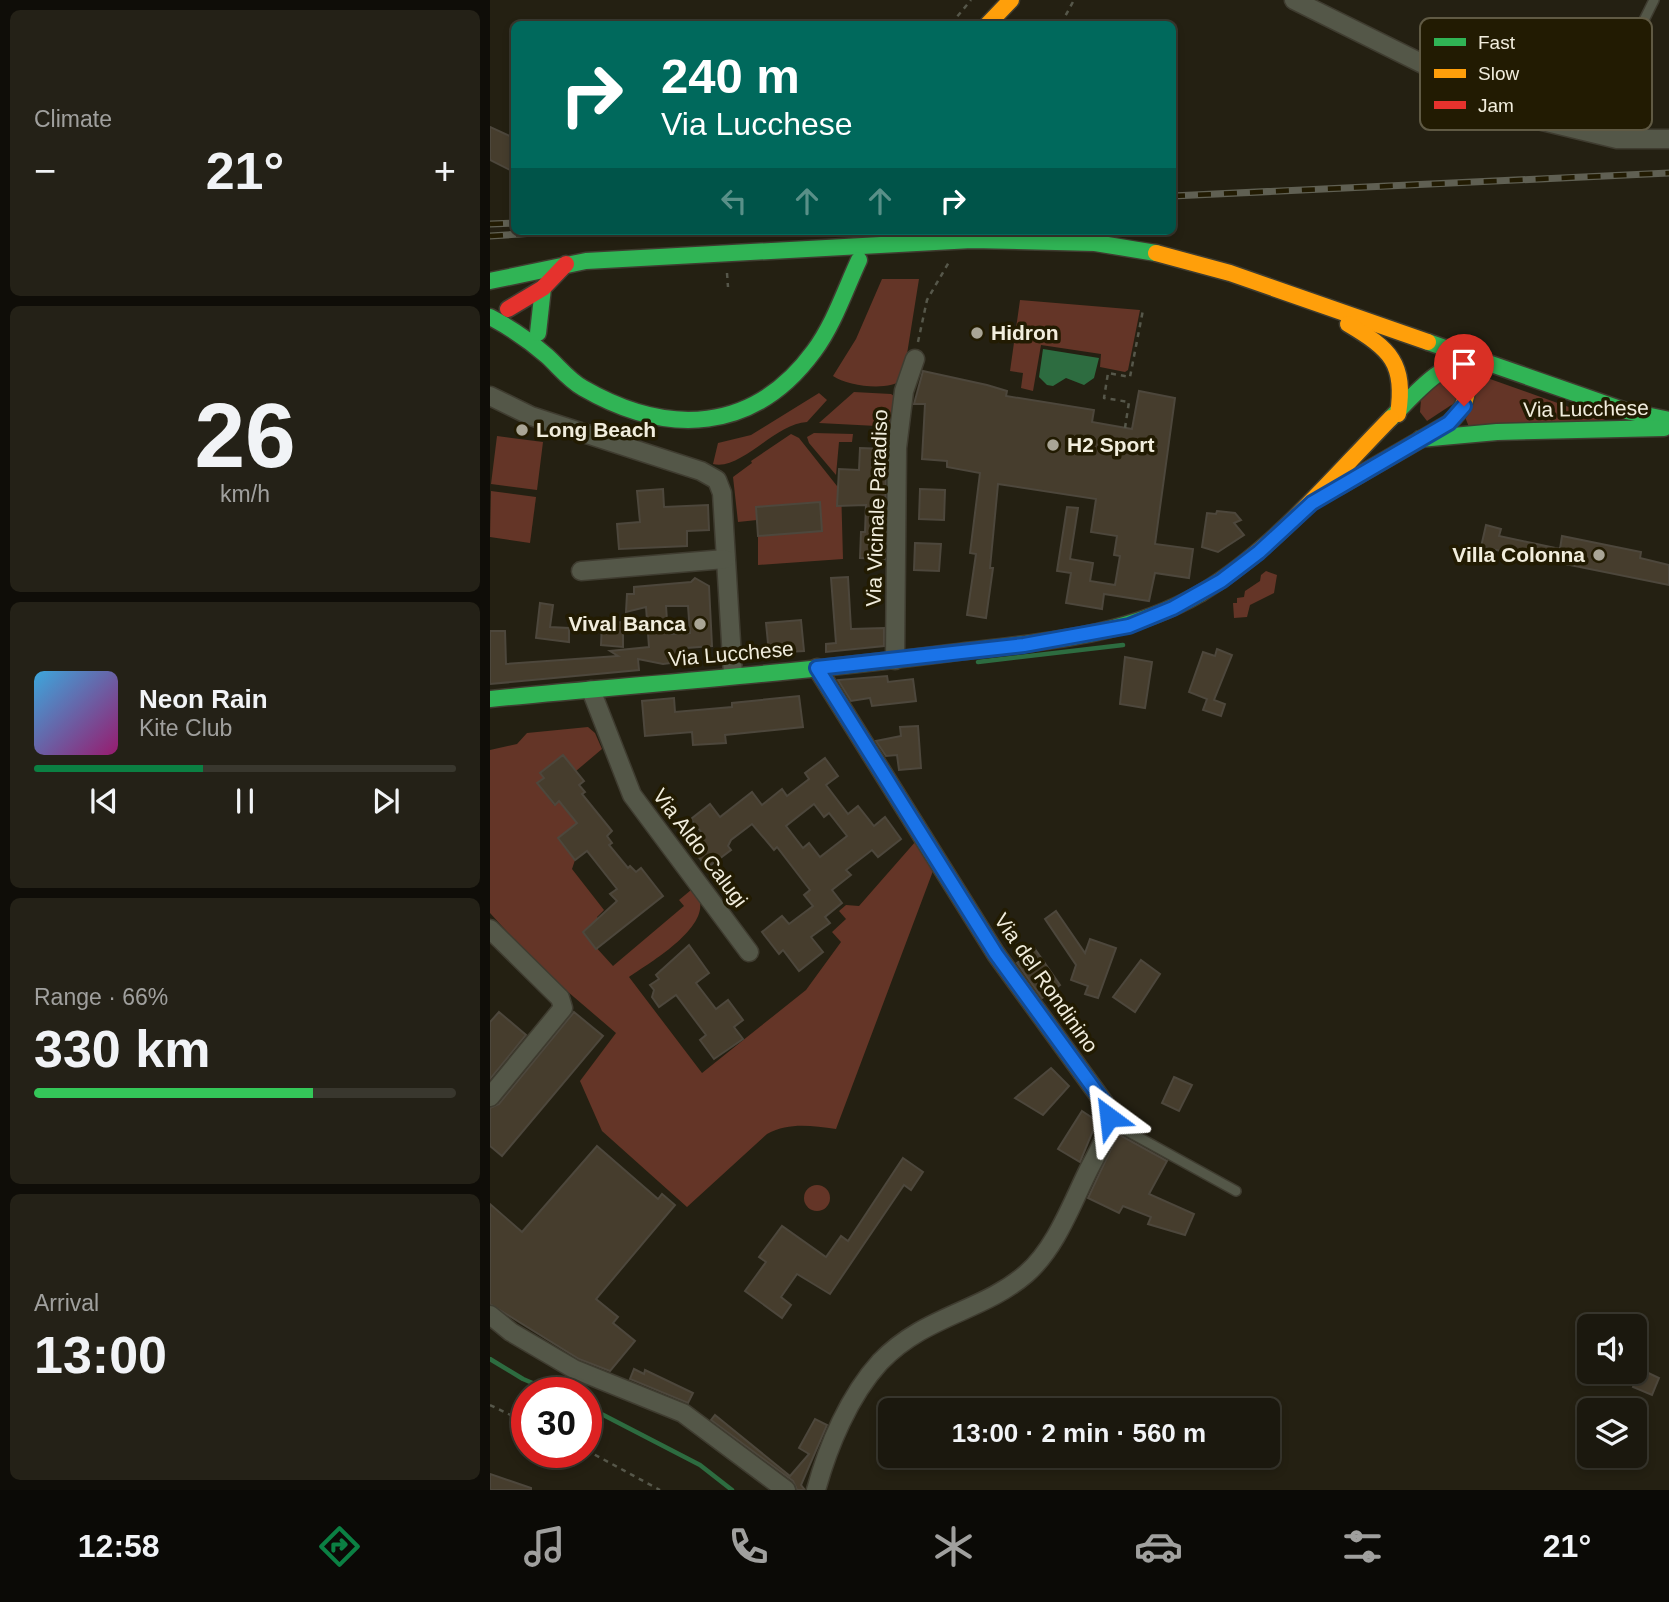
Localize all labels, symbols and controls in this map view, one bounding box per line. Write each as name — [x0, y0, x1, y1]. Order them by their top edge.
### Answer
legend — [1420, 18, 1652, 130]
text: Fast — [1478, 32, 1516, 53]
icon: right — [546, 49, 637, 140]
text: 240 m — [661, 49, 800, 103]
text: Slow — [1478, 63, 1519, 84]
text: Jam — [1478, 95, 1514, 116]
text: Climate — [34, 106, 112, 132]
text: Via Lucchese — [661, 106, 853, 142]
text: 21° — [206, 142, 284, 200]
text: − — [34, 150, 56, 192]
text: + — [434, 150, 456, 192]
icon: left — [715, 182, 753, 220]
icon: ahead — [788, 182, 826, 220]
icon: ahead — [861, 182, 899, 220]
icon: right — [934, 182, 972, 220]
place label: Hidron — [991, 321, 1059, 344]
marker: Hidron — [969, 325, 985, 341]
pin — [1434, 334, 1494, 406]
icon: arrive — [1445, 345, 1483, 383]
text: 26 — [194, 385, 296, 486]
street label: Via Lucchese — [1523, 396, 1649, 421]
street label: Via Vicinale Paradiso — [862, 409, 891, 607]
place label: Long Beach — [536, 418, 656, 441]
marker: Long Beach — [514, 422, 530, 438]
place label: H2 Sport — [1067, 433, 1155, 456]
marker: H2 Sport — [1045, 437, 1061, 453]
text: km/h — [220, 481, 270, 507]
place label: Villa Colonna — [1452, 543, 1585, 566]
marker: Villa Colonna — [1591, 547, 1607, 563]
place label: Vival Banca — [568, 612, 686, 635]
marker: Vival Banca — [692, 616, 708, 632]
street label: Via Lucchese — [667, 637, 795, 670]
text: Neon Rain — [139, 684, 268, 714]
text: Kite Club — [139, 715, 232, 741]
icon: previous — [85, 782, 123, 820]
icon: pause — [226, 782, 264, 820]
icon: next — [367, 782, 405, 820]
street label: Via Aldo Calugi — [648, 784, 752, 911]
street label: Via del Rondinino — [990, 909, 1103, 1057]
text: Range · 66% — [34, 984, 168, 1010]
text: 330 km — [34, 1020, 210, 1078]
position arrow — [1072, 1080, 1146, 1154]
text: Arrival — [34, 1290, 99, 1316]
map controls — [1577, 1314, 1647, 1468]
button: sound — [1577, 1314, 1647, 1384]
text: 13:00 — [34, 1326, 167, 1384]
speed limit sign: 30 — [511, 1377, 602, 1468]
button: layers — [1577, 1398, 1647, 1468]
text: 13:00 · 2 min · 560 m — [952, 1418, 1206, 1448]
icon: directions — [315, 1522, 364, 1571]
icon: music — [520, 1522, 569, 1571]
icon: phone — [724, 1522, 773, 1571]
icon: climate — [929, 1522, 978, 1571]
icon: car — [1134, 1522, 1183, 1571]
icon: filters — [1338, 1522, 1387, 1571]
text: 12:58 — [78, 1528, 160, 1564]
text: 21° — [1543, 1528, 1591, 1564]

